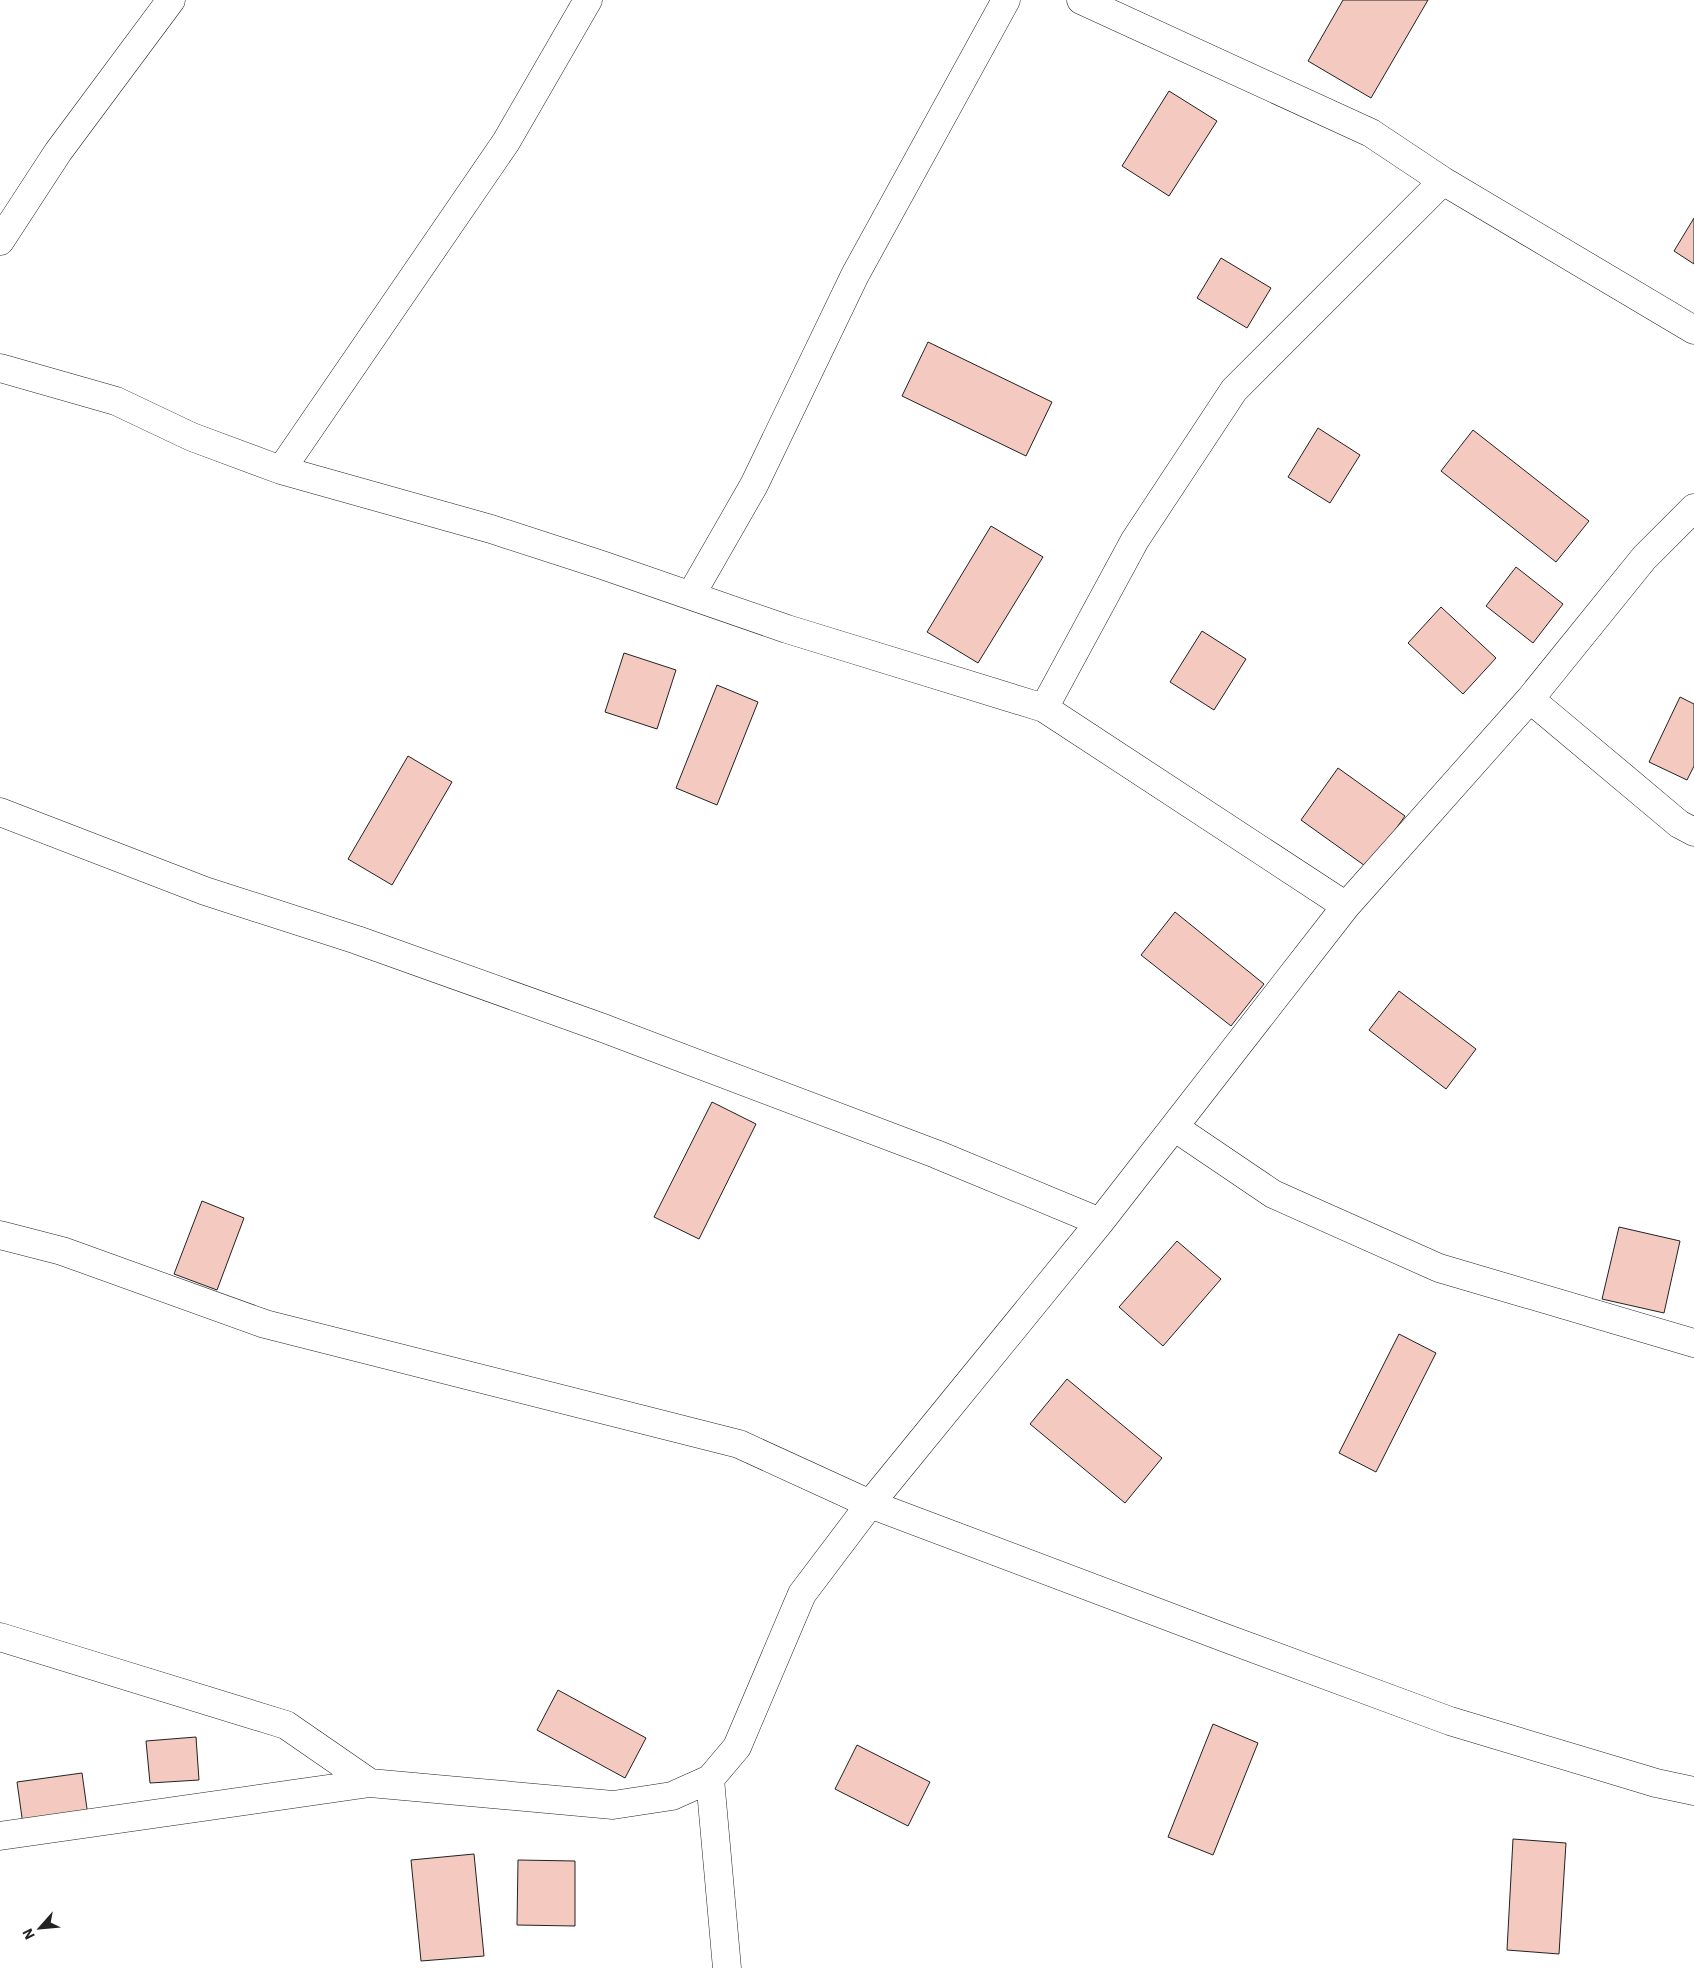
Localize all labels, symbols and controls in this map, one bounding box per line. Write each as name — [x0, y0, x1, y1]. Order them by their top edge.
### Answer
north arrow — [15, 1903, 65, 1953]
text: N — [18, 1925, 39, 1943]

